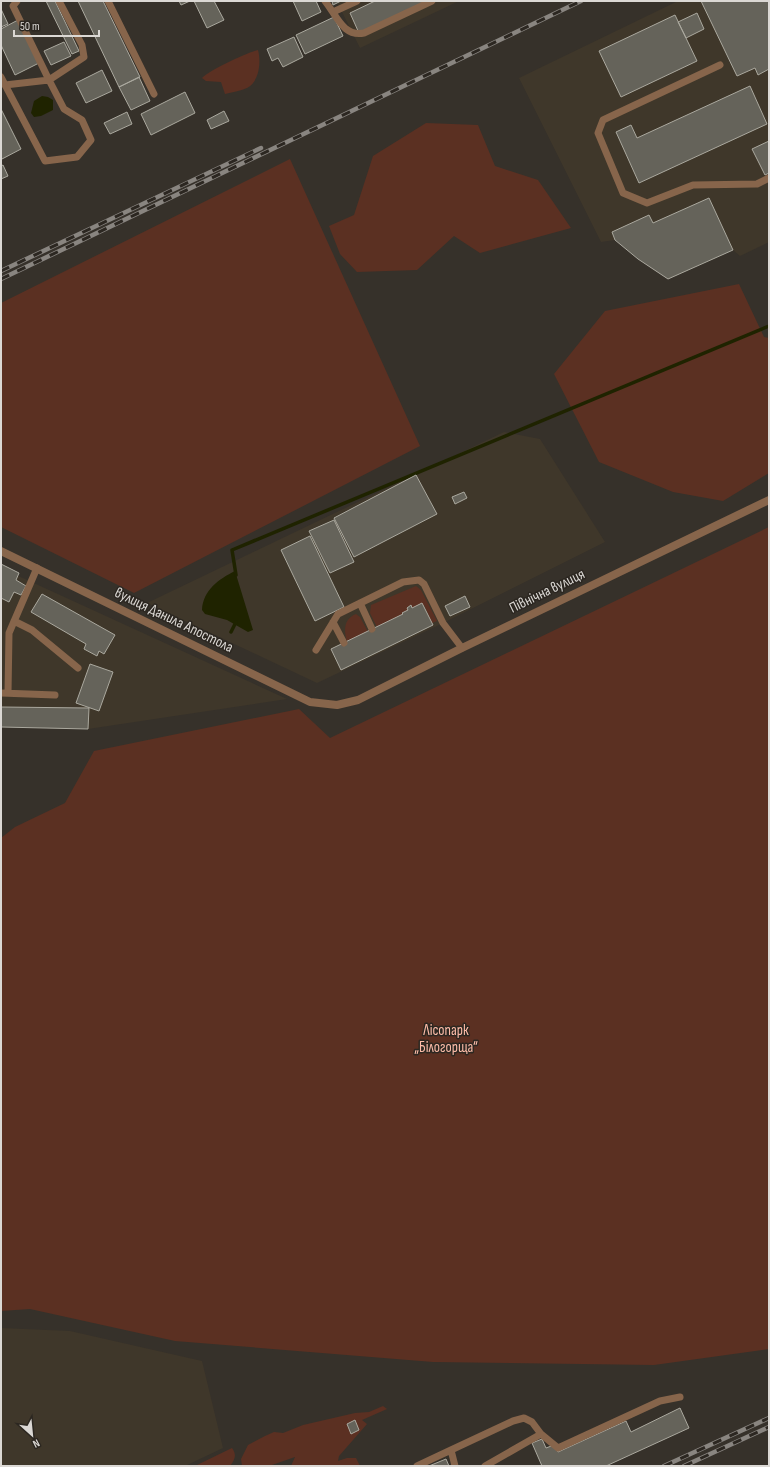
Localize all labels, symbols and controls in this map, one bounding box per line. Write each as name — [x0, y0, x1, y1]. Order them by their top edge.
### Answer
scale bar — [14, 12, 99, 38]
text: 50 m — [20, 19, 40, 34]
street label: Північна вулиця — [506, 564, 588, 617]
street label: вулиця Данила Апостола — [112, 583, 237, 657]
park label: Лісопарк „Білогорща“ — [414, 1021, 478, 1057]
north arrow — [12, 1415, 52, 1455]
text: N — [31, 1436, 42, 1451]

